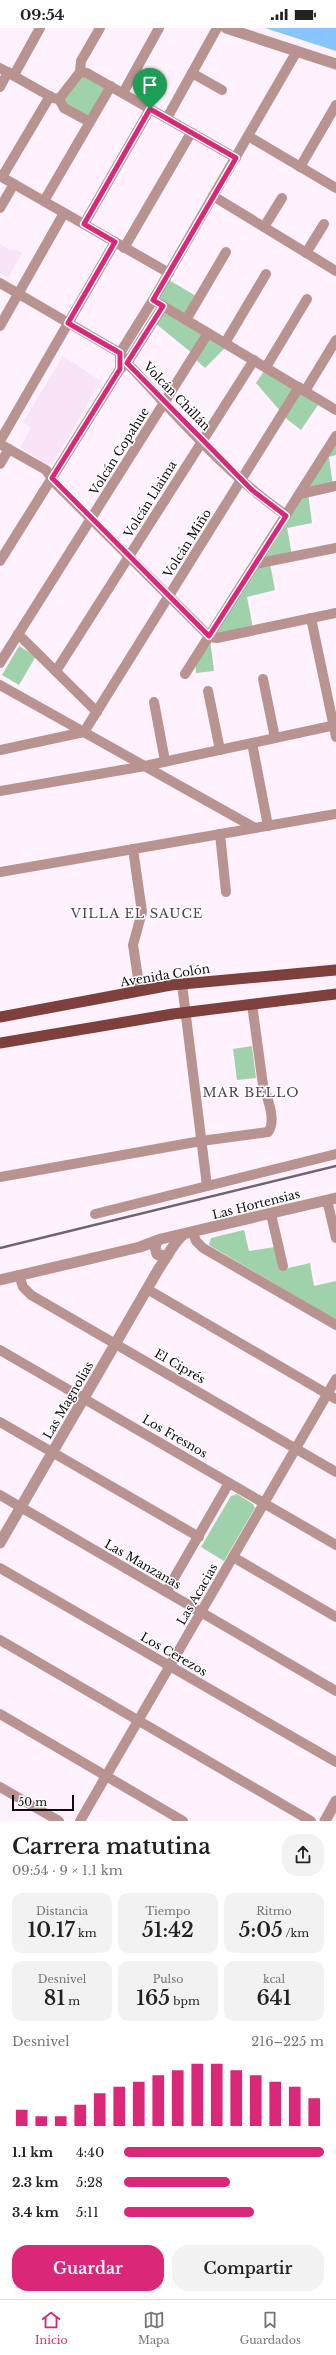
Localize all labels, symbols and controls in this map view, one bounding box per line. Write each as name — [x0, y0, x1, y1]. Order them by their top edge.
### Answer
text: 09:54 — [20, 5, 65, 24]
pin — [133, 68, 167, 109]
icon: arrive — [139, 74, 161, 96]
street label: Volcán Chillán — [140, 358, 214, 433]
street label: Volcán Copahue — [86, 404, 152, 498]
street label: Volcán Llaima — [120, 457, 180, 541]
street label: Volcán Miño — [159, 506, 214, 581]
district label: VILLA EL SAUCE — [70, 905, 203, 922]
street label: Avenida Colón — [118, 961, 211, 990]
district label: MAR BELLO — [202, 1084, 300, 1101]
street label: Las Hortensias — [211, 1186, 301, 1222]
street label: El Ciprés — [152, 1346, 208, 1386]
street label: Las Magnolias — [40, 1358, 96, 1442]
street label: Los Fresnos — [140, 1411, 210, 1461]
street label: Las Manzanas — [102, 1536, 184, 1592]
street label: Las Acacias — [173, 1561, 221, 1627]
street label: Los Cerezos — [138, 1629, 210, 1679]
scale bar — [12, 1793, 74, 1812]
text: 50 m — [18, 1795, 47, 1809]
text: Carrera matutina — [12, 1833, 211, 1860]
button: share — [282, 1834, 324, 1876]
text: 09:54 · 9 × 1.1 km — [12, 1862, 123, 1879]
text: Distancia — [36, 1904, 88, 1918]
text: Tiempo — [145, 1904, 191, 1918]
text: Ritmo — [256, 1904, 292, 1918]
text: 10.17 — [27, 1918, 75, 1942]
text: 51:42 — [142, 1918, 194, 1942]
text: 5:05 — [239, 1918, 283, 1942]
text: km — [75, 1926, 97, 1940]
text: /km — [283, 1926, 309, 1940]
text: Desnivel — [38, 1972, 86, 1986]
text: Pulso — [153, 1972, 183, 1986]
text: kcal — [263, 1972, 285, 1986]
text: 81 — [44, 1986, 65, 2010]
text: 165 — [136, 1986, 170, 2010]
text: 641 — [257, 1986, 291, 2010]
text: m — [65, 1994, 80, 2008]
text: bpm — [170, 1994, 200, 2008]
text: Desnivel — [12, 2033, 70, 2050]
text: 216–225 m — [251, 2033, 324, 2050]
text: 1.1 km — [12, 2144, 53, 2161]
text: 4:40 — [76, 2144, 104, 2161]
text: 2.3 km — [12, 2174, 59, 2191]
text: 5:28 — [76, 2174, 103, 2191]
text: 3.4 km — [12, 2204, 59, 2221]
text: 5:11 — [76, 2204, 99, 2221]
button: Guardar — [12, 2245, 164, 2291]
button: Compartir — [172, 2245, 324, 2291]
tab: Inicio — [35, 2309, 68, 2347]
tab: Mapa — [138, 2309, 170, 2347]
tab: Guardados — [240, 2309, 301, 2347]

